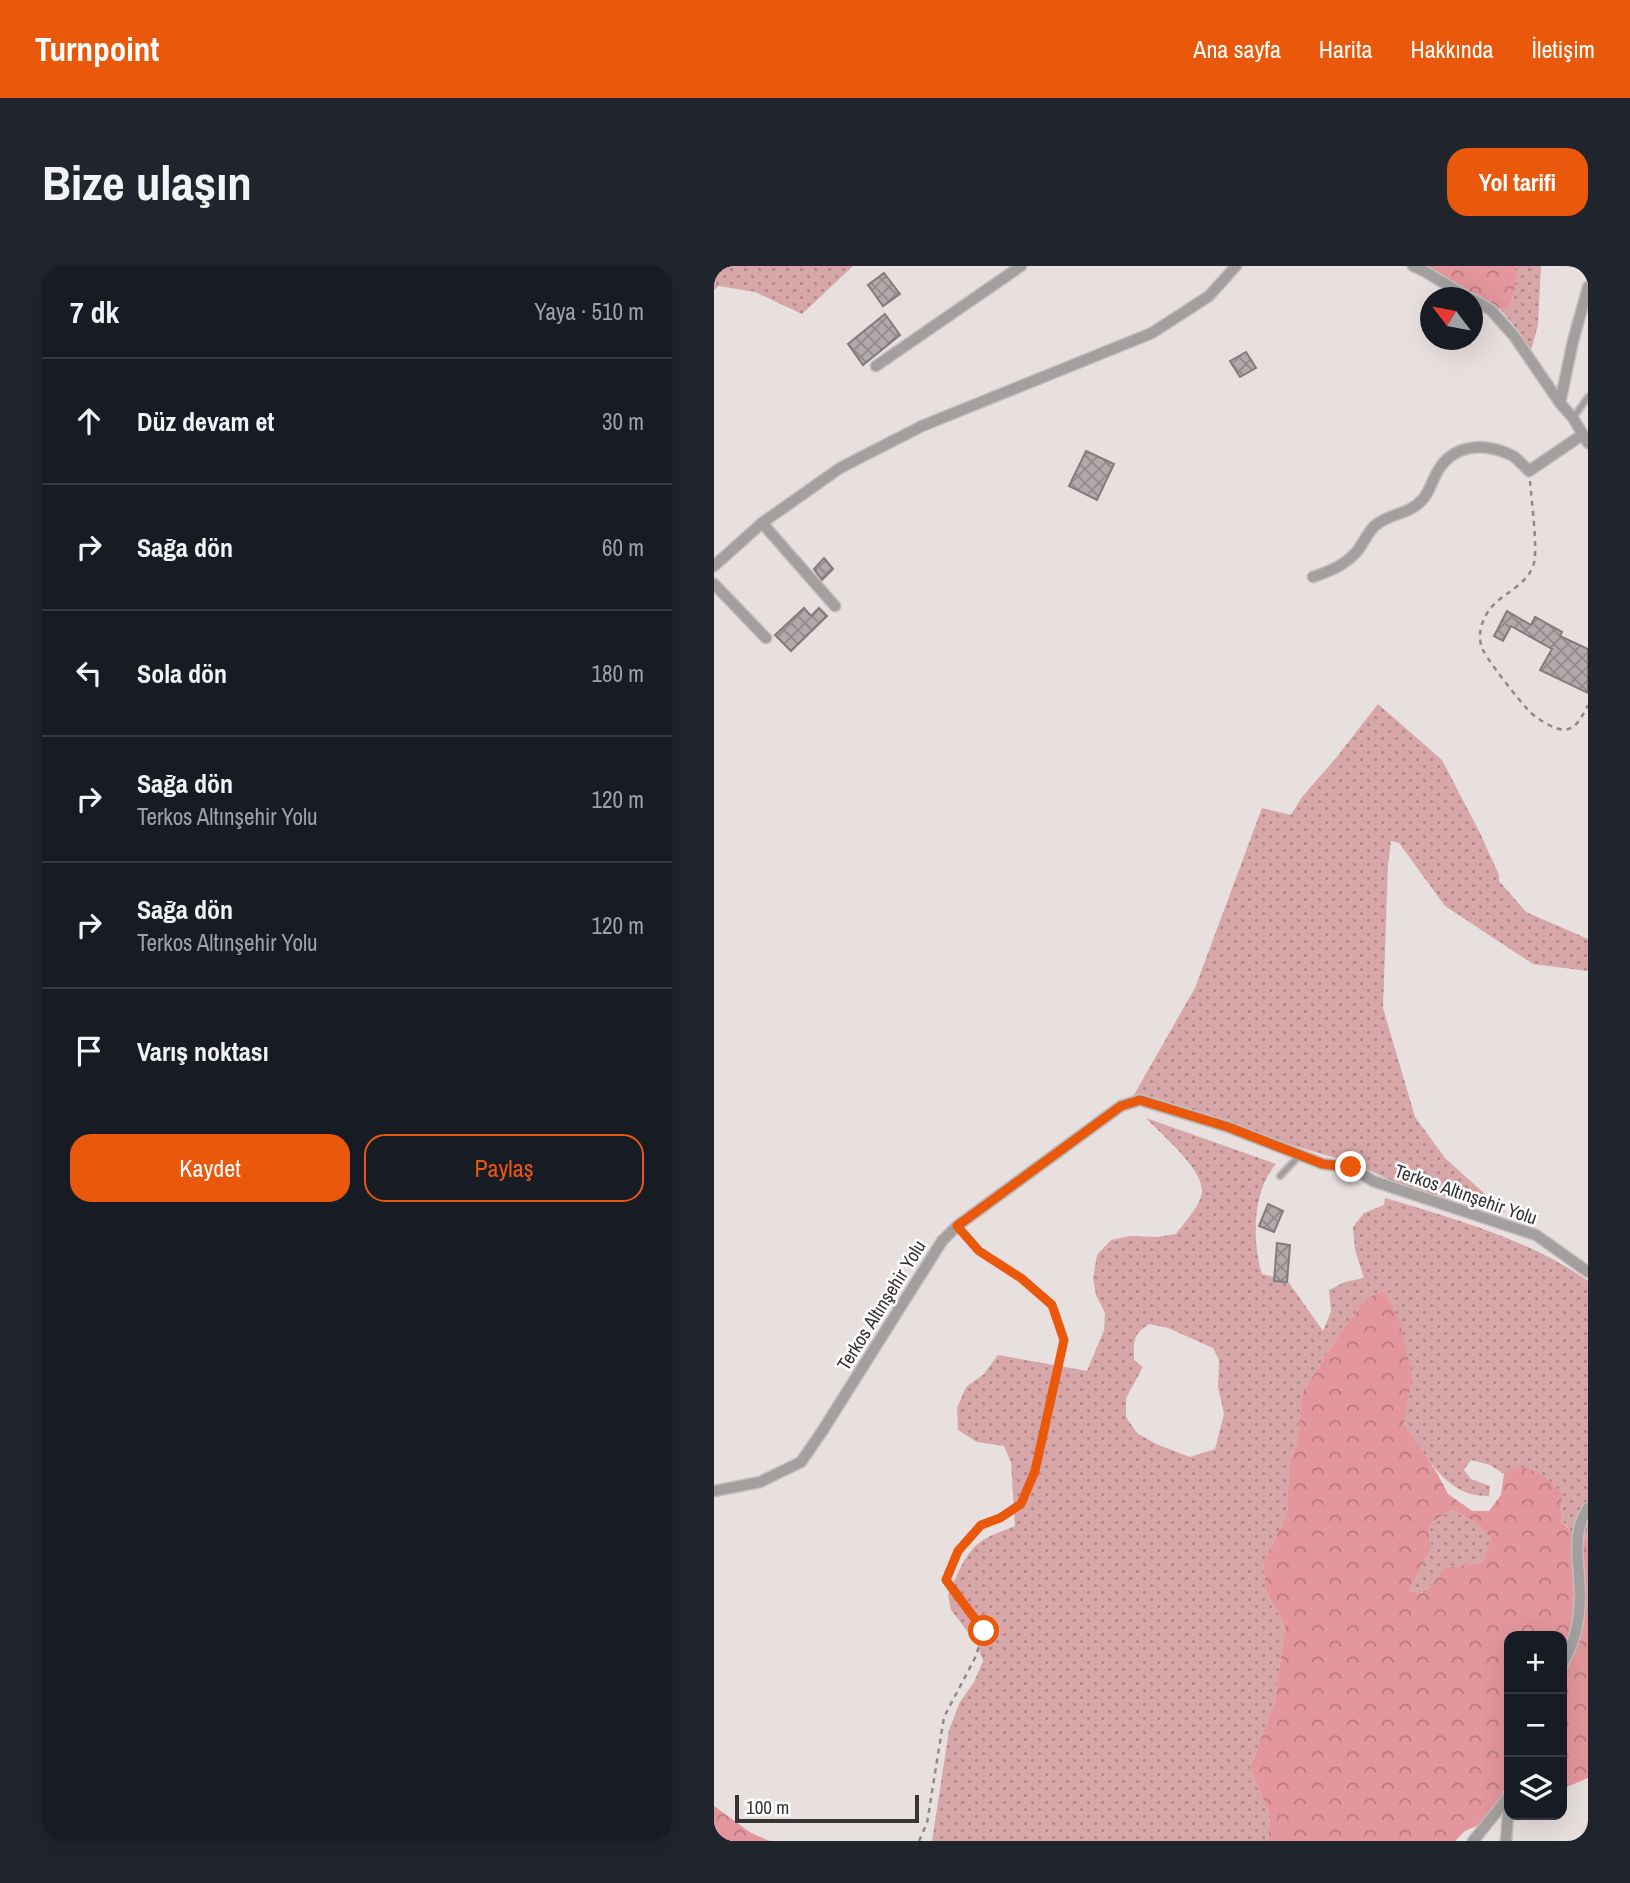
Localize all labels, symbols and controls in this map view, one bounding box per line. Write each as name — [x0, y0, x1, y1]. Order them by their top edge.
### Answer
text: Turnpoint — [35, 27, 159, 71]
text: Ana sayfa — [1193, 33, 1281, 65]
text: Harita — [1319, 33, 1372, 65]
text: Hakkında — [1410, 33, 1494, 65]
text: İletişim — [1532, 33, 1595, 65]
button: Yol tarifi — [1447, 148, 1588, 216]
text: Bize ulaşın — [42, 149, 252, 215]
north arrow — [1420, 287, 1483, 350]
text: 7 dk — [70, 292, 119, 332]
text: Yaya · 510 m — [534, 296, 644, 327]
icon: ahead — [70, 402, 108, 440]
text: Düz devam et — [137, 404, 274, 439]
text: 30 m — [602, 406, 644, 437]
icon: right — [70, 528, 108, 566]
text: Sağa dön — [137, 530, 233, 565]
text: 60 m — [602, 532, 644, 563]
icon: left — [70, 654, 108, 692]
text: Sola dön — [137, 656, 227, 691]
text: 180 m — [592, 658, 644, 689]
text: Sağa dön — [137, 766, 233, 801]
icon: right — [70, 780, 108, 818]
text: 120 m — [592, 784, 644, 815]
text: Terkos Altınşehir Yolu — [137, 801, 318, 832]
text: Sağa dön — [137, 892, 233, 927]
icon: right — [70, 906, 108, 944]
text: 120 m — [592, 910, 644, 941]
text: Terkos Altınşehir Yolu — [137, 927, 318, 958]
icon: arrive — [70, 1032, 108, 1070]
text: Varış noktası — [137, 1034, 269, 1069]
button: Kaydet — [70, 1134, 350, 1202]
button: Paylaş — [364, 1134, 644, 1202]
route end — [1335, 1151, 1366, 1182]
street label: Terkos Altınşehir Yolu — [1391, 1157, 1541, 1231]
street label: Terkos Altınşehir Yolu — [830, 1235, 932, 1375]
route start — [968, 1615, 999, 1646]
map controls — [1504, 1631, 1567, 1820]
button: + — [1504, 1631, 1567, 1694]
button: − — [1504, 1694, 1567, 1757]
button: layers — [1504, 1757, 1567, 1820]
scale bar — [735, 1792, 919, 1824]
text: 100 m — [746, 1794, 789, 1820]

